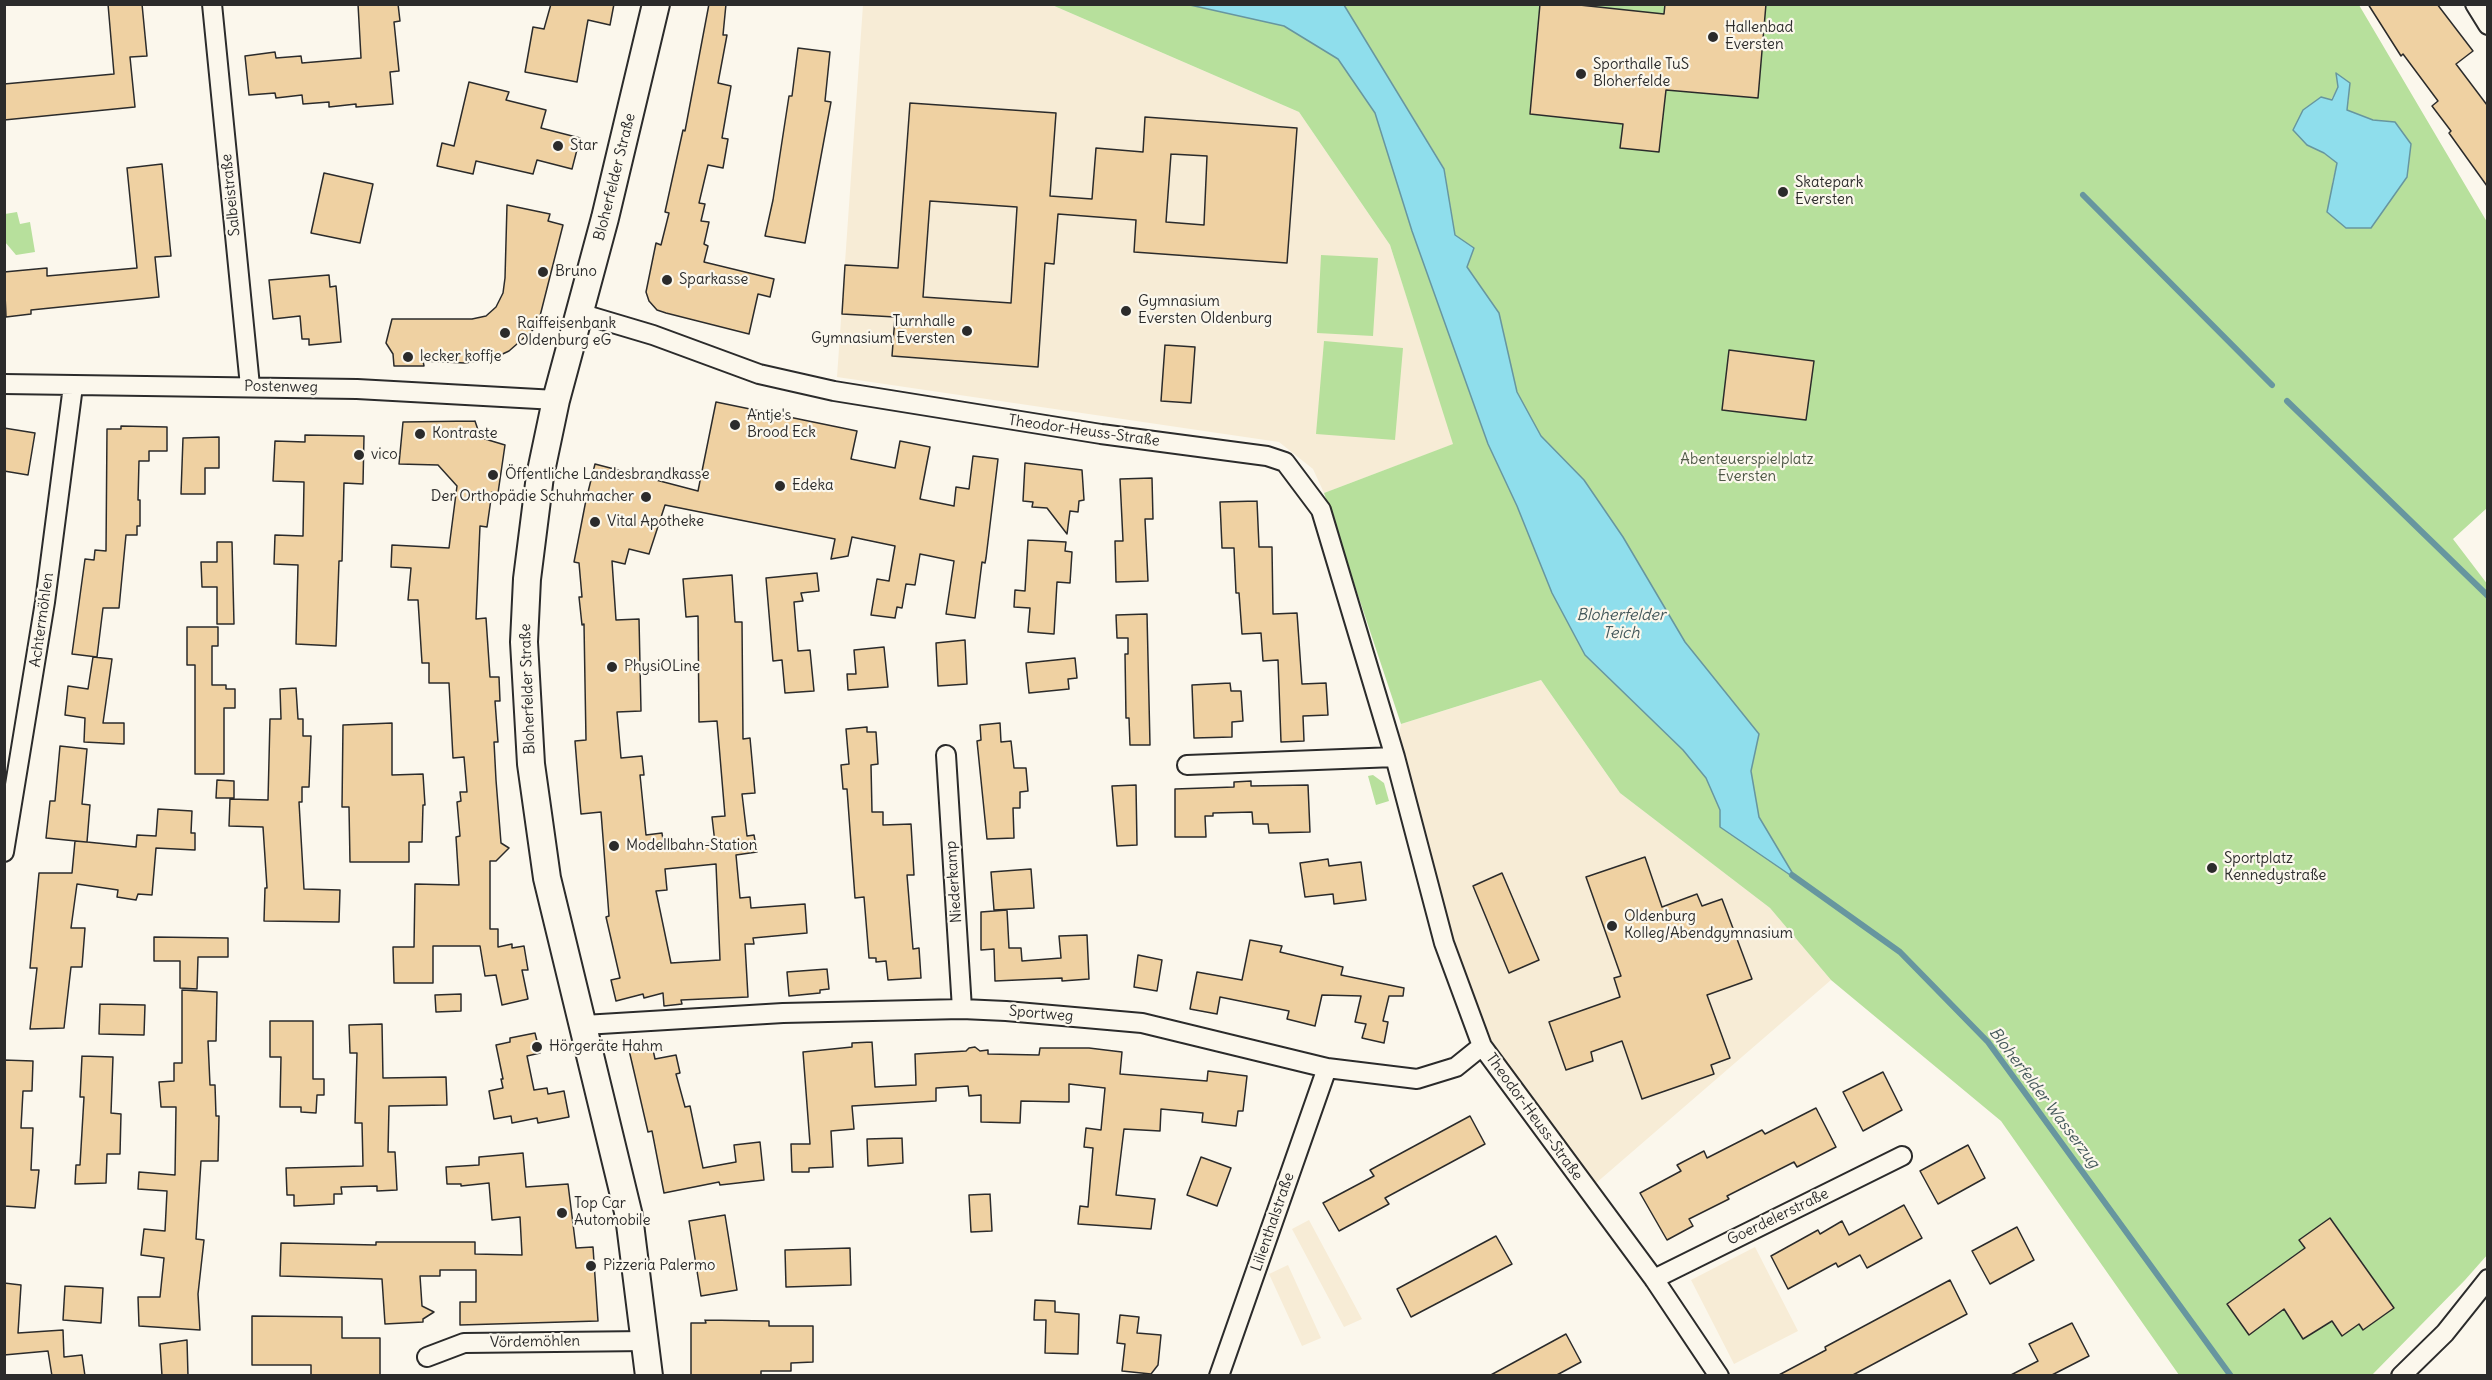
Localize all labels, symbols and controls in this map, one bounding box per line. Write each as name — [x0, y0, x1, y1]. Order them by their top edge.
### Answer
place label: Hallenbad Eversten — [1725, 19, 1793, 54]
marker: Hallenbad Eversten — [1706, 30, 1720, 44]
place label: Sporthalle TuS Bloherfelde — [1593, 56, 1689, 91]
marker: Sporthalle TuS Bloherfelde — [1574, 67, 1588, 81]
street label: Bloherfelder Straße — [590, 111, 640, 243]
place label: Star — [570, 137, 598, 155]
marker: Star — [551, 139, 565, 153]
street label: Salbeistraße — [218, 153, 244, 237]
place label: Skatepark Eversten — [1795, 174, 1863, 209]
marker: Skatepark Eversten — [1776, 185, 1790, 199]
place label: Bruno — [555, 263, 597, 281]
marker: Bruno — [536, 265, 550, 279]
place label: Sparkasse — [679, 271, 748, 289]
marker: Sparkasse — [660, 273, 674, 287]
place label: Gymnasium Eversten Oldenburg — [1138, 293, 1272, 328]
marker: Gymnasium Eversten Oldenburg — [1119, 304, 1133, 318]
place label: Turnhalle Gymnasium Eversten — [811, 313, 955, 348]
place label: Raiffeisenbank Oldenburg eG — [517, 315, 616, 350]
marker: Turnhalle Gymnasium Eversten — [960, 324, 974, 338]
marker: Raiffeisenbank Oldenburg eG — [498, 326, 512, 340]
place label: lecker koffje — [420, 348, 502, 366]
marker: lecker koffje — [401, 350, 415, 364]
street label: Postenweg — [244, 377, 318, 397]
place label: Antje's Brood Eck — [747, 407, 816, 442]
street label: Theodor-Heuss-Straße — [1007, 411, 1161, 451]
marker: Antje's Brood Eck — [728, 418, 742, 432]
place label: Kontraste — [432, 425, 497, 443]
marker: Kontraste — [413, 427, 427, 441]
place label: vico — [371, 446, 398, 464]
marker: vico — [352, 448, 366, 462]
park label: Abenteuerspielplatz Eversten — [1680, 451, 1814, 486]
place label: Öffentliche Landesbrandkasse — [505, 466, 710, 484]
marker: Öffentliche Landesbrandkasse — [486, 468, 500, 482]
place label: Edeka — [792, 477, 834, 495]
marker: Edeka — [773, 479, 787, 493]
place label: Der Orthopädie Schuhmacher — [431, 488, 634, 506]
marker: Der Orthopädie Schuhmacher — [639, 490, 653, 504]
place label: Vital Apotheke — [607, 513, 704, 531]
marker: Vital Apotheke — [588, 515, 602, 529]
street label: Achtermöhlen — [26, 572, 58, 668]
water label: Bloherfelder Teich — [1577, 605, 1665, 643]
street label: Bloherfelder Straße — [517, 623, 539, 755]
place label: PhysiOLine — [624, 658, 700, 676]
marker: PhysiOLine — [605, 660, 619, 674]
place label: Modellbahn-Station — [626, 837, 757, 855]
marker: Modellbahn-Station — [607, 839, 621, 853]
street label: Niederkamp — [942, 840, 966, 924]
place label: Sportplatz Kennedystraße — [2224, 850, 2326, 885]
marker: Sportplatz Kennedystraße — [2205, 861, 2219, 875]
place label: Oldenburg Kolleg/Abendgymnasium — [1624, 908, 1793, 943]
marker: Oldenburg Kolleg/Abendgymnasium — [1605, 919, 1619, 933]
street label: Sportweg — [1008, 1002, 1074, 1026]
water label: Bloherfelder Wasserzug — [1985, 1024, 2103, 1172]
place label: Hörgeräte Hahm — [549, 1038, 663, 1056]
marker: Hörgeräte Hahm — [530, 1040, 544, 1054]
street label: Theodor-Heuss-Straße — [1482, 1050, 1586, 1184]
street label: Lilienthalstraße — [1248, 1170, 1298, 1274]
street label: Goerdelerstraße — [1724, 1185, 1832, 1249]
place label: Top Car Automobile — [574, 1195, 651, 1230]
marker: Top Car Automobile — [555, 1206, 569, 1220]
place label: Pizzeria Palermo — [603, 1257, 716, 1275]
marker: Pizzeria Palermo — [584, 1259, 598, 1273]
street label: Vördemöhlen — [490, 1332, 580, 1352]

